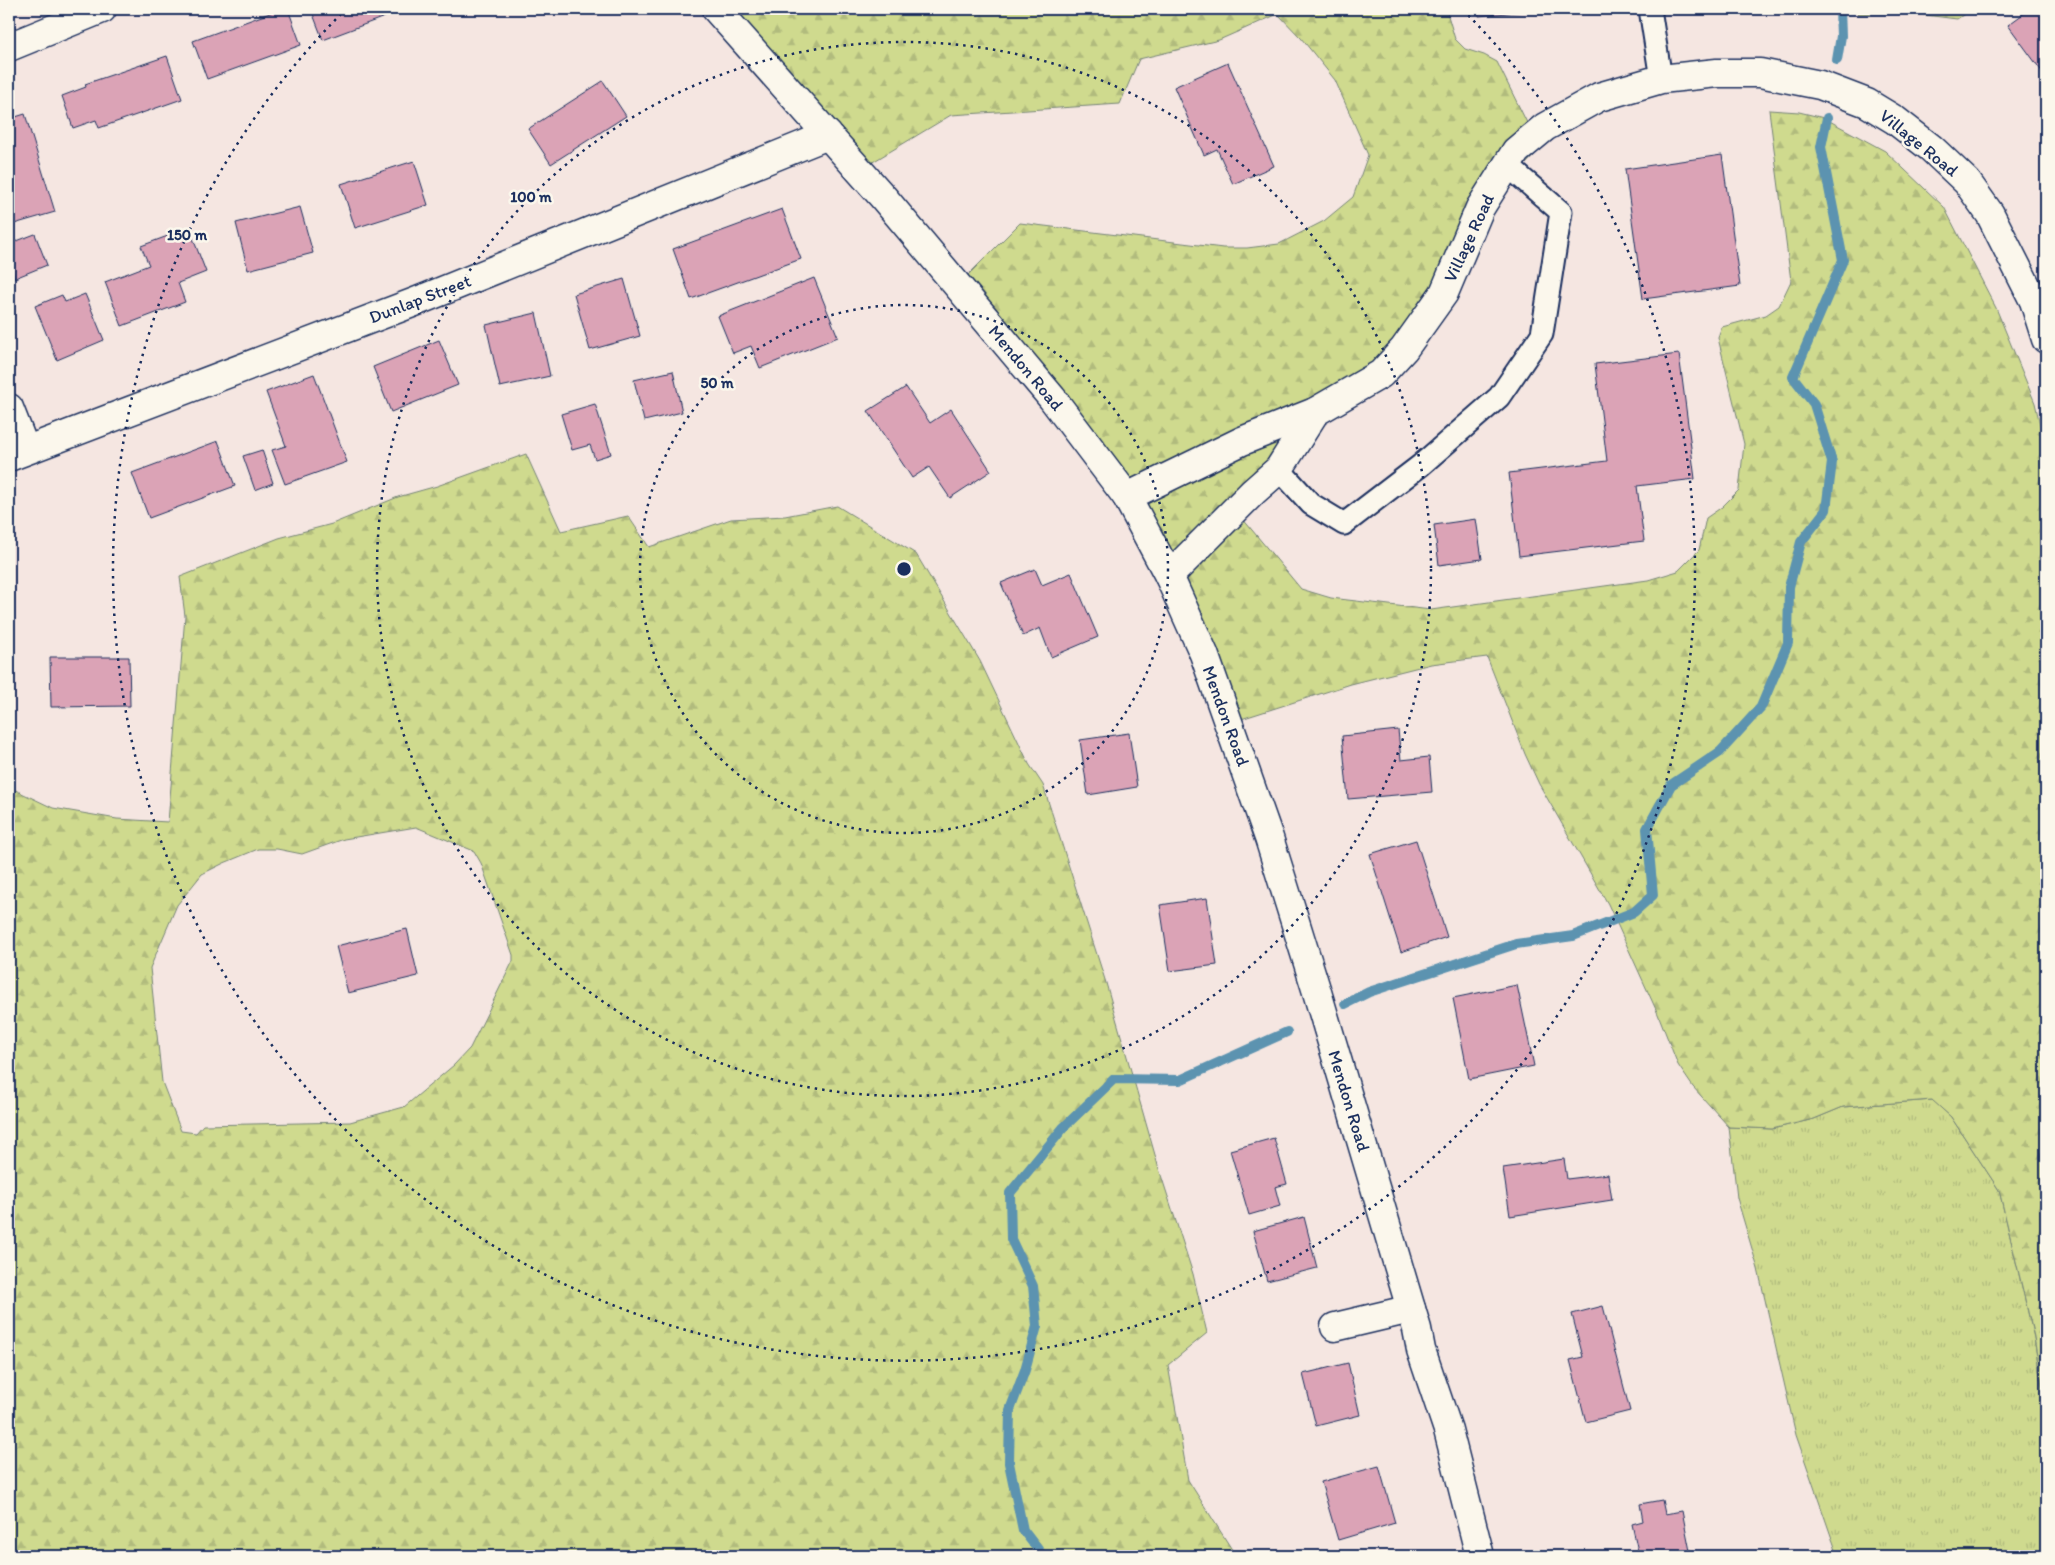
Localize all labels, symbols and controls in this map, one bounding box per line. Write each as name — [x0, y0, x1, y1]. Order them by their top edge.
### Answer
street label: Village Road — [1875, 105, 1963, 181]
text: 100 m — [510, 188, 552, 206]
street label: Village Road — [1439, 190, 1499, 286]
text: 150 m — [167, 226, 207, 244]
street label: Dunlap Street — [366, 269, 474, 328]
street label: Mendon Road — [984, 321, 1068, 415]
text: 50 m — [700, 374, 734, 392]
centre of rings — [895, 560, 913, 578]
street label: Mendon Road — [1198, 663, 1254, 769]
street label: Mendon Road — [1323, 1047, 1375, 1155]

